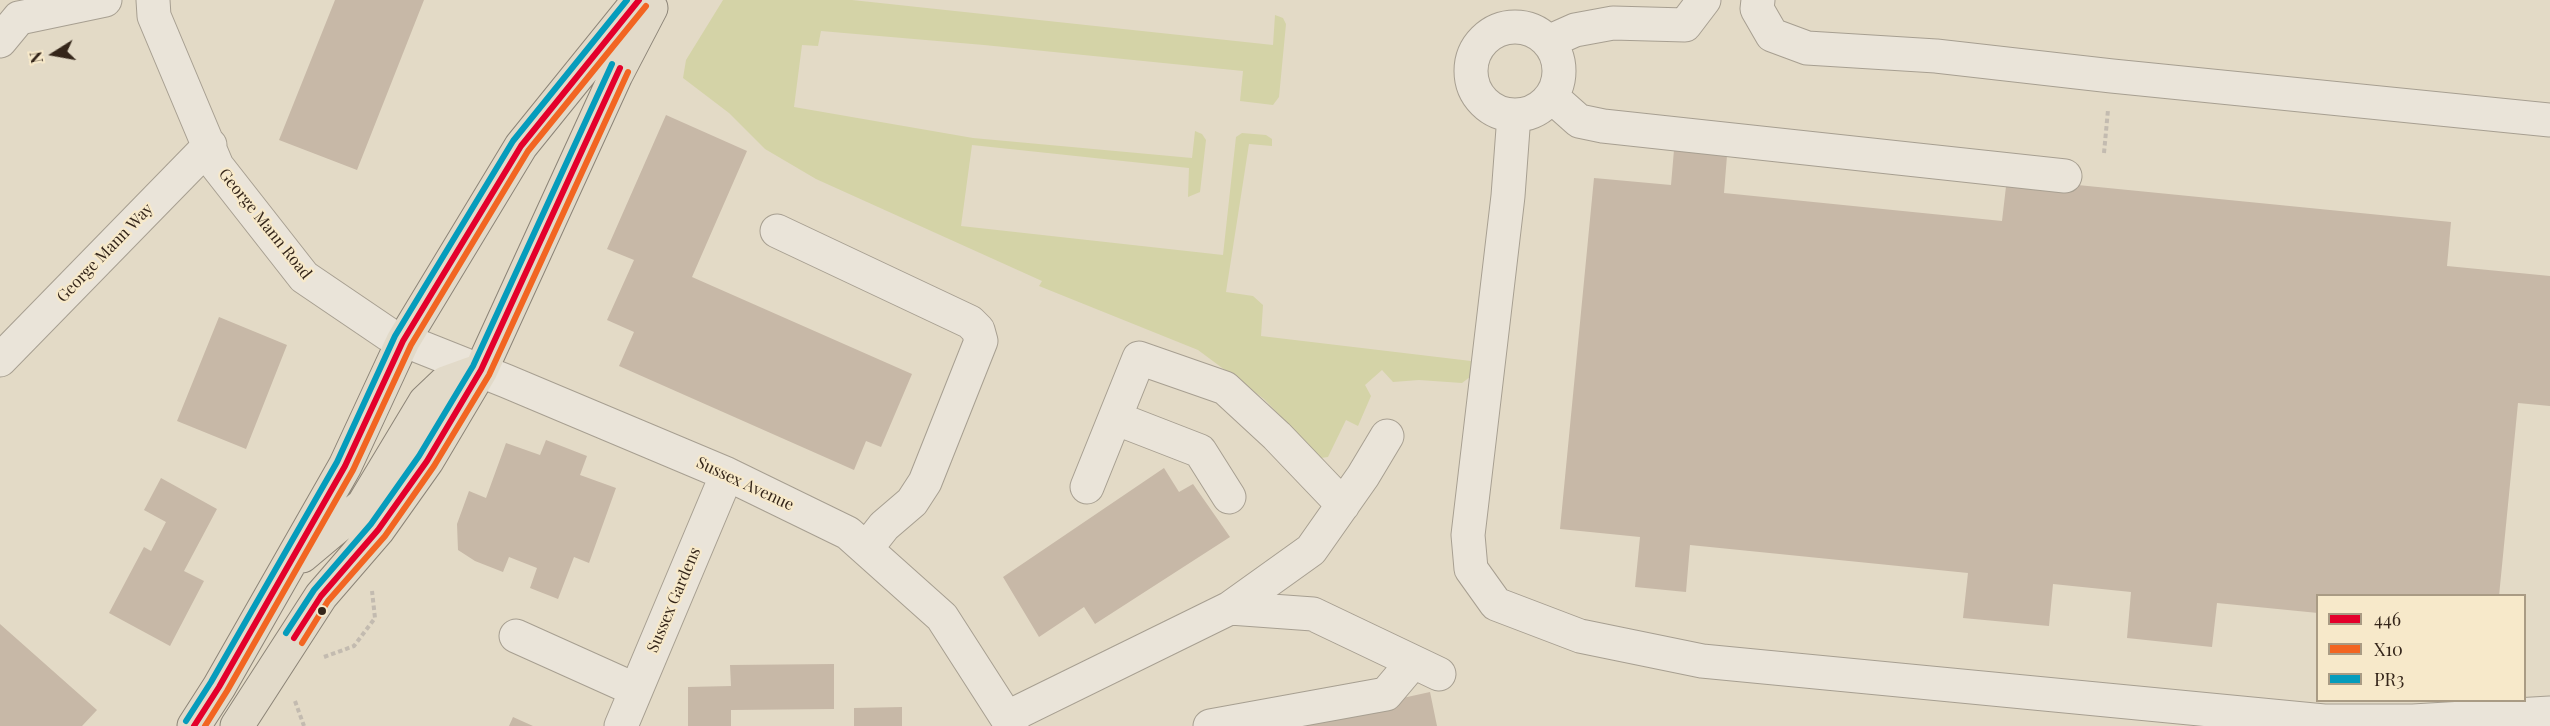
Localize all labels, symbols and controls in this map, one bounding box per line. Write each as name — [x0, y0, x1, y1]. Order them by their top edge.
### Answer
north arrow — [24, 24, 84, 84]
text: N — [24, 50, 47, 65]
street label: George Mann Road — [214, 165, 316, 283]
street label: George Mann Way — [53, 200, 157, 306]
street label: Sussex Avenue — [693, 453, 797, 515]
street label: Sussex Gardens — [643, 545, 705, 655]
legend — [2316, 594, 2526, 702]
unlabelled marker — [316, 605, 328, 617]
text: 446 — [2374, 607, 2401, 631]
text: X10 — [2374, 637, 2403, 661]
text: PR3 — [2374, 667, 2404, 691]

